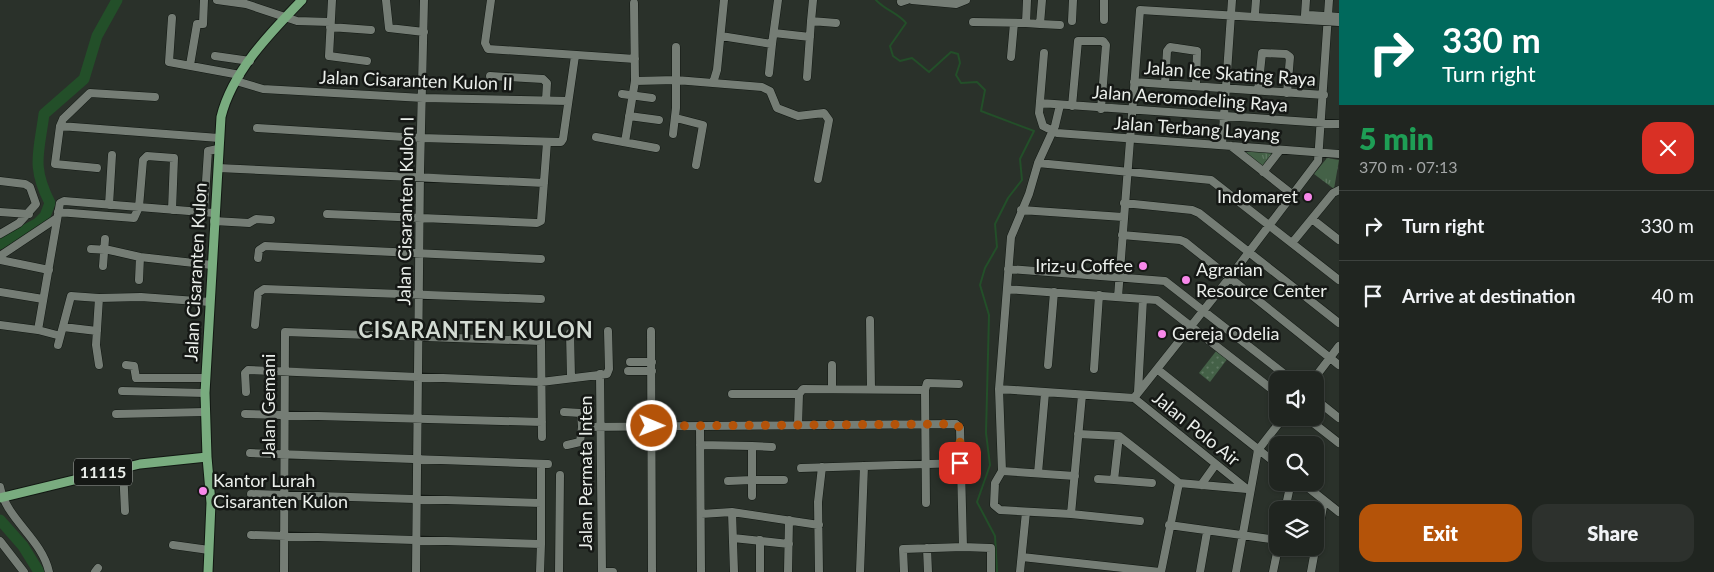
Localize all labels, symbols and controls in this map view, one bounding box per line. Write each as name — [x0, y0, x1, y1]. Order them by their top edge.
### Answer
text: 330 m — [1442, 18, 1541, 60]
icon: right — [1359, 20, 1424, 85]
street label: Jalan Ice Skating Raya — [1144, 56, 1317, 90]
text: Turn right — [1442, 60, 1536, 87]
street label: Jalan Cisaranten Kulon II — [319, 66, 513, 94]
street label: Jalan Aeromodeling Raya — [1091, 80, 1289, 116]
street label: Jalan Terbang Layang — [1113, 111, 1281, 145]
street label: Jalan Cisaranten Kulon I — [392, 117, 418, 305]
text: 5 min — [1359, 120, 1434, 156]
button: close — [1642, 122, 1694, 174]
text: 370 m · 07:13 — [1359, 157, 1458, 176]
street label: Jalan Cisaranten Kulon — [179, 182, 211, 362]
place label: Indomaret — [1217, 185, 1299, 207]
marker: Indomaret — [1302, 191, 1314, 203]
icon: right — [1359, 212, 1387, 240]
text: Turn right — [1402, 214, 1484, 237]
text: 330 m — [1640, 214, 1694, 237]
place label: Iriz-u Coffee — [1035, 254, 1133, 276]
place label: Agrarian Resource Center — [1196, 258, 1327, 301]
marker: Iriz-u Coffee — [1137, 260, 1149, 272]
marker: Agrarian Resource Center — [1180, 274, 1192, 286]
icon: arrive — [1359, 282, 1387, 310]
text: Arrive at destination — [1402, 284, 1575, 307]
text: 40 m — [1651, 284, 1694, 307]
district label: CISARANTEN KULON — [358, 316, 594, 343]
place label: Gereja Odelia — [1172, 322, 1280, 344]
marker: Gereja Odelia — [1156, 328, 1168, 340]
street label: Jalan Gemani — [257, 354, 279, 458]
map controls — [1269, 371, 1324, 556]
button: sound — [1269, 371, 1324, 426]
street label: Jalan Polo Air — [1148, 386, 1245, 470]
street label: Jalan Permata Inten — [574, 396, 596, 550]
position arrow — [625, 399, 677, 451]
button: search — [1269, 436, 1324, 491]
pin — [939, 442, 981, 484]
icon: arrive — [946, 449, 974, 477]
road number: 11115 — [74, 458, 132, 486]
place label: Kantor Lurah Cisaranten Kulon — [213, 469, 348, 512]
marker: Kantor Lurah Cisaranten Kulon — [197, 485, 209, 497]
button: layers — [1269, 501, 1324, 556]
button: Exit — [1359, 504, 1522, 562]
button: Share — [1532, 504, 1694, 562]

